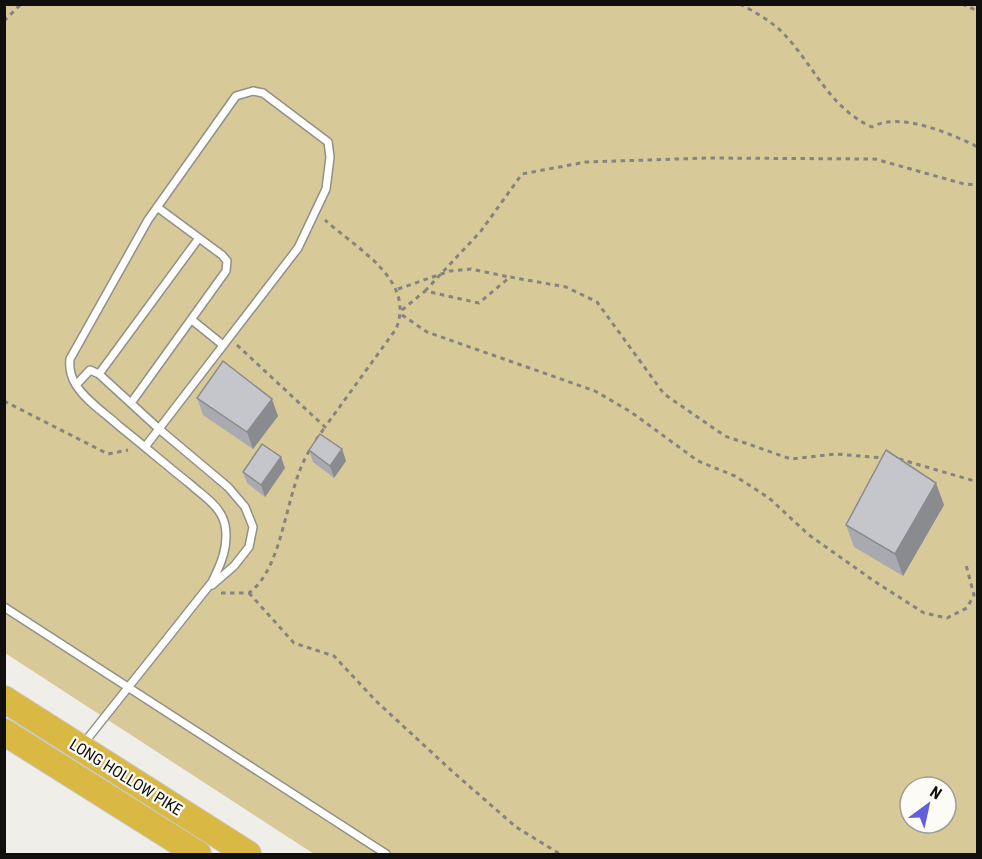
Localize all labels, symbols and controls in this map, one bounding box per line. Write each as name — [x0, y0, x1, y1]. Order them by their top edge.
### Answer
street label: LONG HOLLOW PIKE — [66, 735, 186, 819]
north arrow — [898, 775, 958, 835]
text: N — [927, 782, 945, 803]

